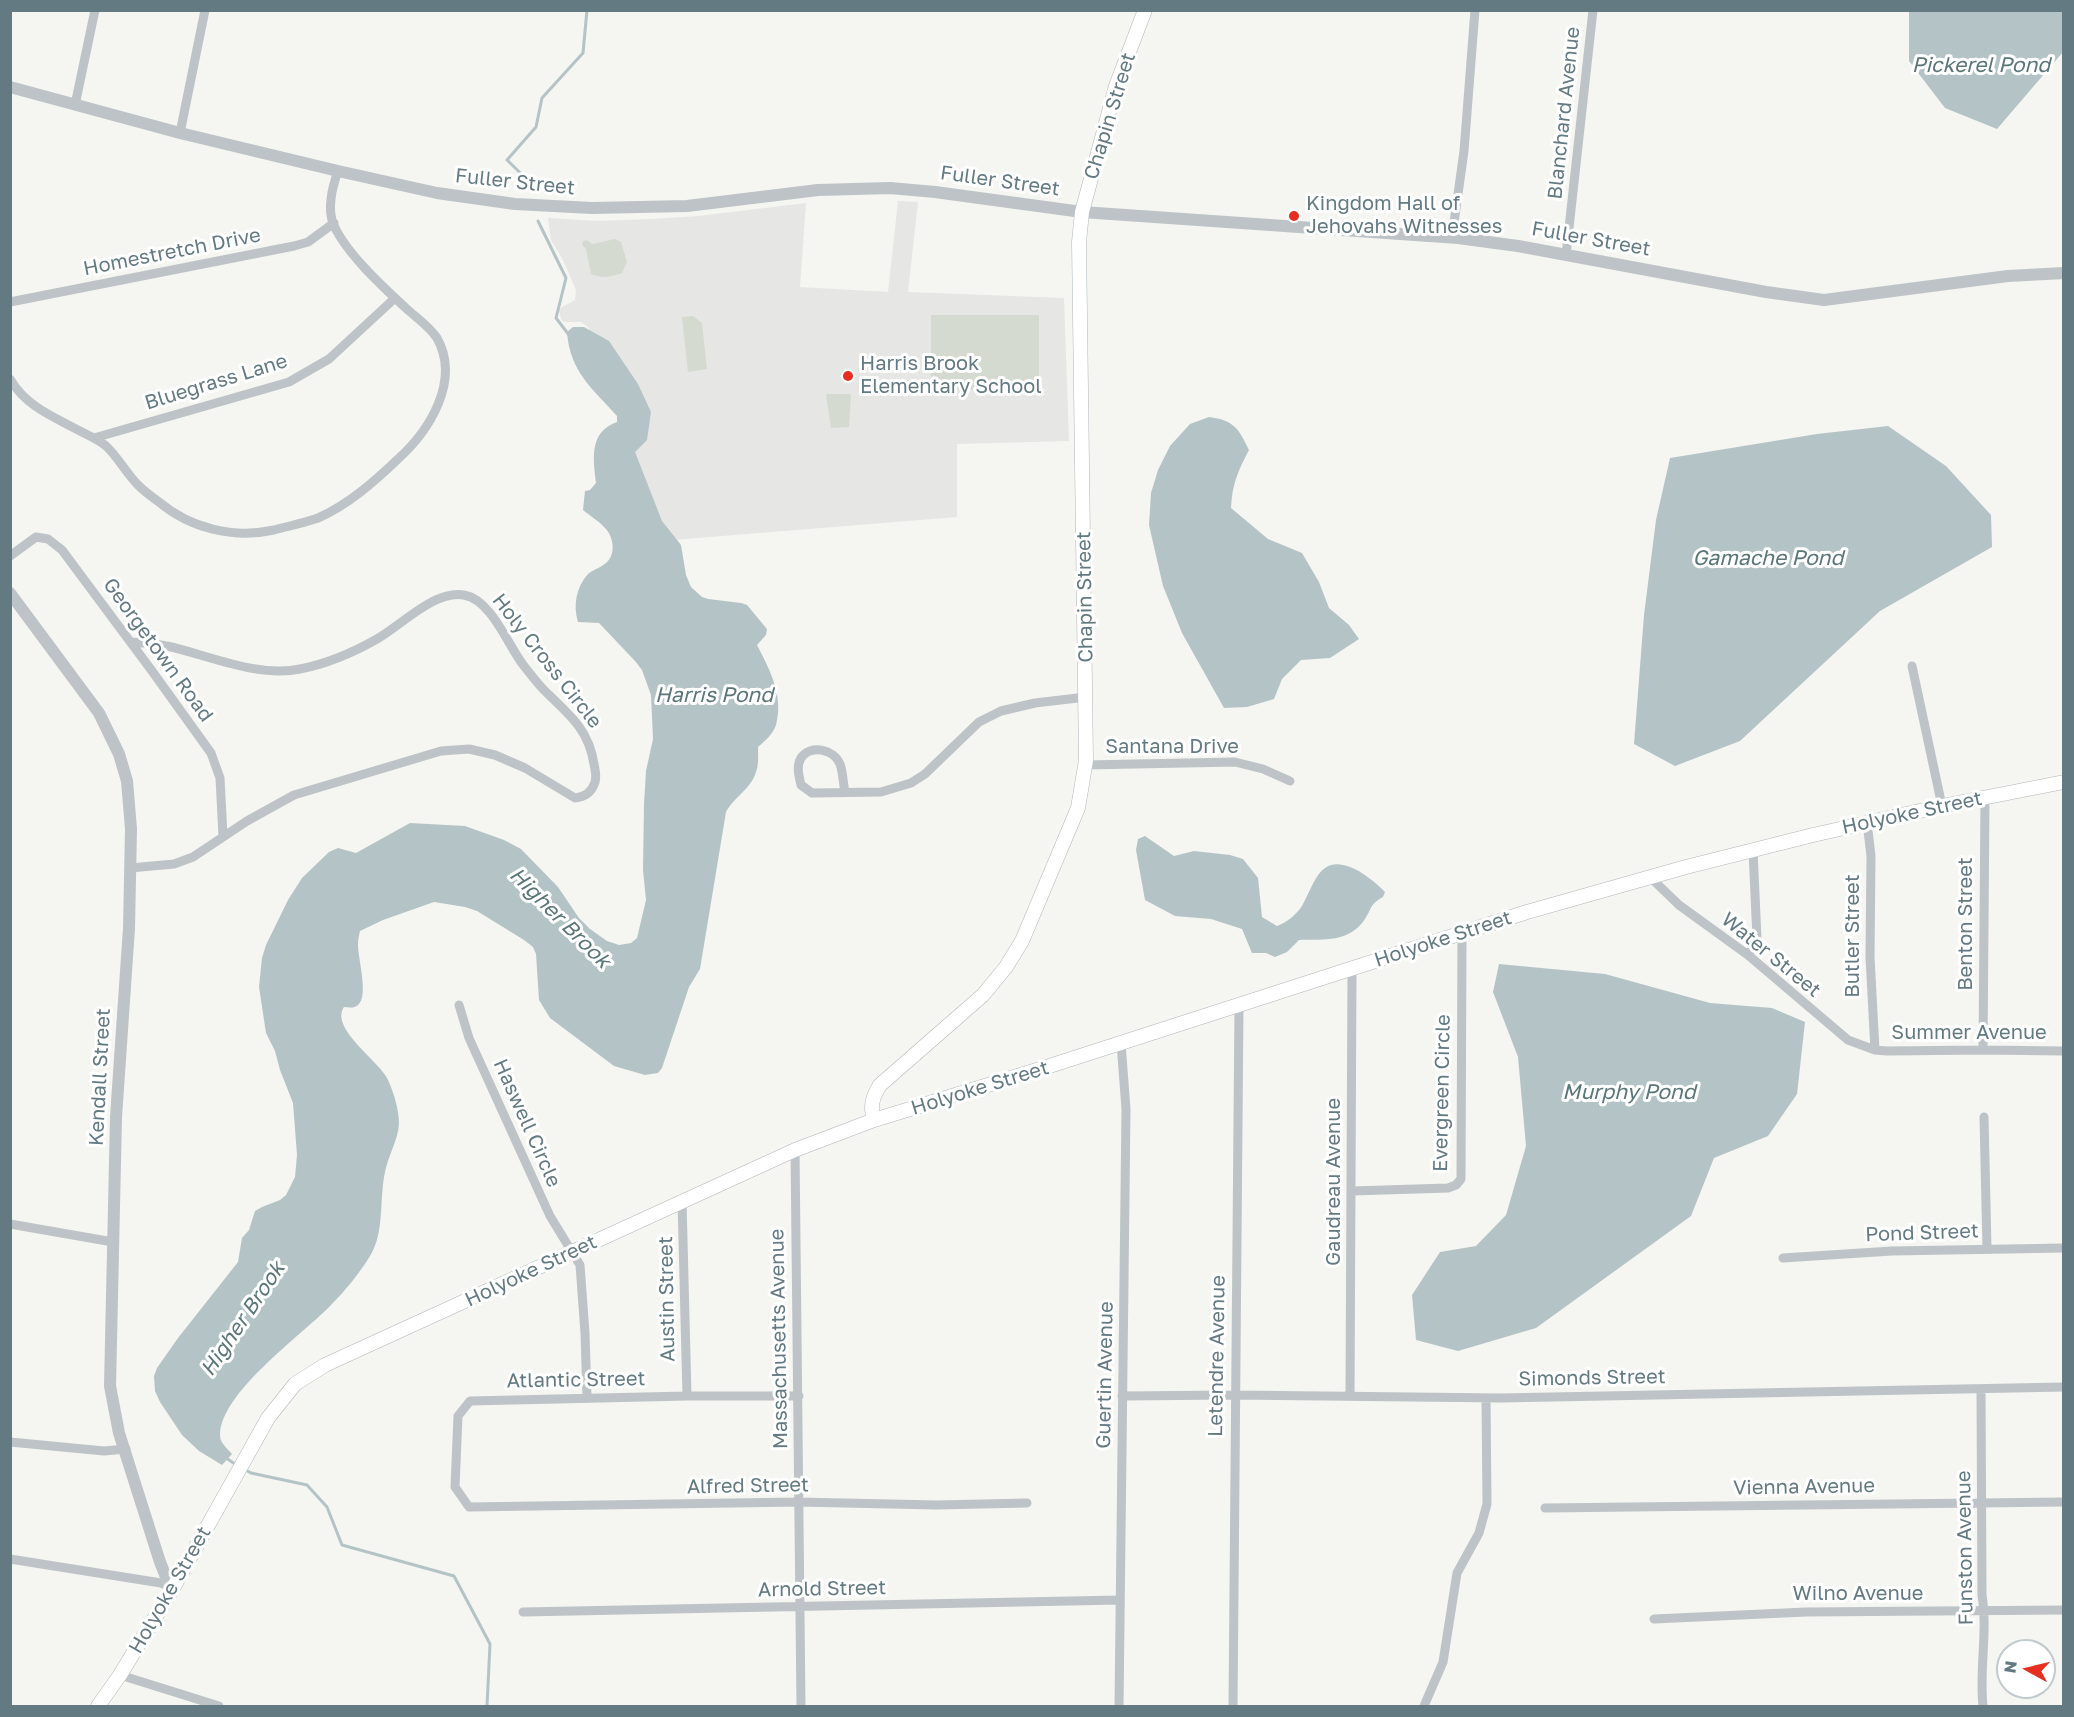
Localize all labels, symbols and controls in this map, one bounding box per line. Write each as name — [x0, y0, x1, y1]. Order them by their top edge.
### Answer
street label: Blanchard Avenue — [1543, 26, 1585, 200]
street label: Chapin Street — [1079, 50, 1141, 182]
water label: Pickerel Pond — [1912, 52, 2050, 78]
street label: Fuller Street — [939, 161, 1061, 201]
street label: Fuller Street — [454, 164, 576, 200]
place label: Kingdom Hall of Jehovahs Witnesses — [1306, 192, 1502, 239]
marker: Kingdom Hall of Jehovahs Witnesses — [1287, 209, 1301, 223]
street label: Fuller Street — [1530, 217, 1652, 261]
street label: Homestretch Drive — [81, 223, 263, 281]
street label: Bluegrass Lane — [142, 349, 290, 415]
place label: Harris Brook Elementary School — [860, 352, 1042, 399]
marker: Harris Brook Elementary School — [841, 369, 855, 383]
street label: Chapin Street — [1072, 531, 1098, 663]
water label: Gamache Pond — [1693, 545, 1843, 571]
street label: Georgetown Road — [98, 574, 218, 726]
street label: Holy Cross Circle — [487, 589, 607, 733]
water label: Harris Pond — [655, 682, 773, 708]
street label: Santana Drive — [1105, 735, 1239, 759]
street label: Holyoke Street — [1840, 786, 1984, 840]
street label: Benton Street — [1954, 857, 1978, 991]
water label: Higher Brook — [504, 862, 616, 974]
street label: Butler Street — [1841, 874, 1865, 998]
street label: Holyoke Street — [1371, 906, 1515, 972]
street label: Water Street — [1716, 908, 1826, 1002]
street label: Kendall Street — [84, 1008, 116, 1146]
street label: Evergreen Circle — [1429, 1014, 1455, 1172]
street label: Summer Avenue — [1891, 1021, 2047, 1045]
street label: Haswell Circle — [488, 1055, 566, 1191]
street label: Holyoke Street — [908, 1056, 1052, 1120]
water label: Murphy Pond — [1562, 1079, 1696, 1105]
street label: Gaudreau Avenue — [1322, 1098, 1346, 1266]
street label: Pond Street — [1865, 1219, 1979, 1247]
street label: Massachusetts Avenue — [765, 1229, 793, 1449]
street label: Holyoke Street — [461, 1230, 601, 1312]
street label: Austin Street — [654, 1236, 680, 1362]
water label: Higher Brook — [196, 1257, 290, 1381]
street label: Letendre Avenue — [1204, 1275, 1230, 1437]
street label: Guertin Avenue — [1092, 1301, 1118, 1449]
street label: Simonds Street — [1518, 1365, 1666, 1391]
street label: Atlantic Street — [506, 1367, 646, 1393]
street label: Funston Avenue — [1952, 1470, 1978, 1626]
street label: Alfred Street — [687, 1473, 809, 1499]
street label: Vienna Avenue — [1733, 1474, 1875, 1500]
street label: Holyoke Street — [124, 1522, 216, 1658]
street label: Arnold Street — [758, 1576, 886, 1602]
street label: Wilno Avenue — [1793, 1582, 1923, 1606]
north arrow — [1996, 1639, 2056, 1699]
text: N — [1999, 1659, 2021, 1674]

